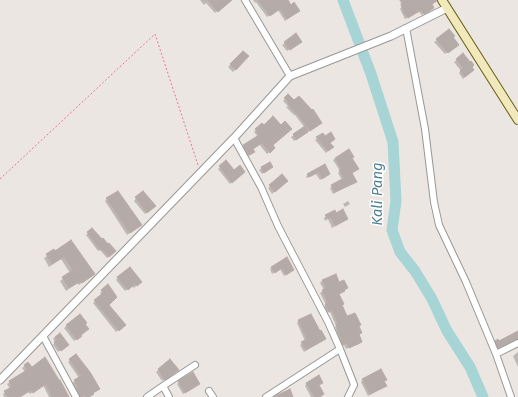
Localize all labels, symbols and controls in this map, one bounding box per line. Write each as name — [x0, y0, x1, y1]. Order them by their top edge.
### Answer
water label: Kali Pang — [369, 162, 387, 226]

